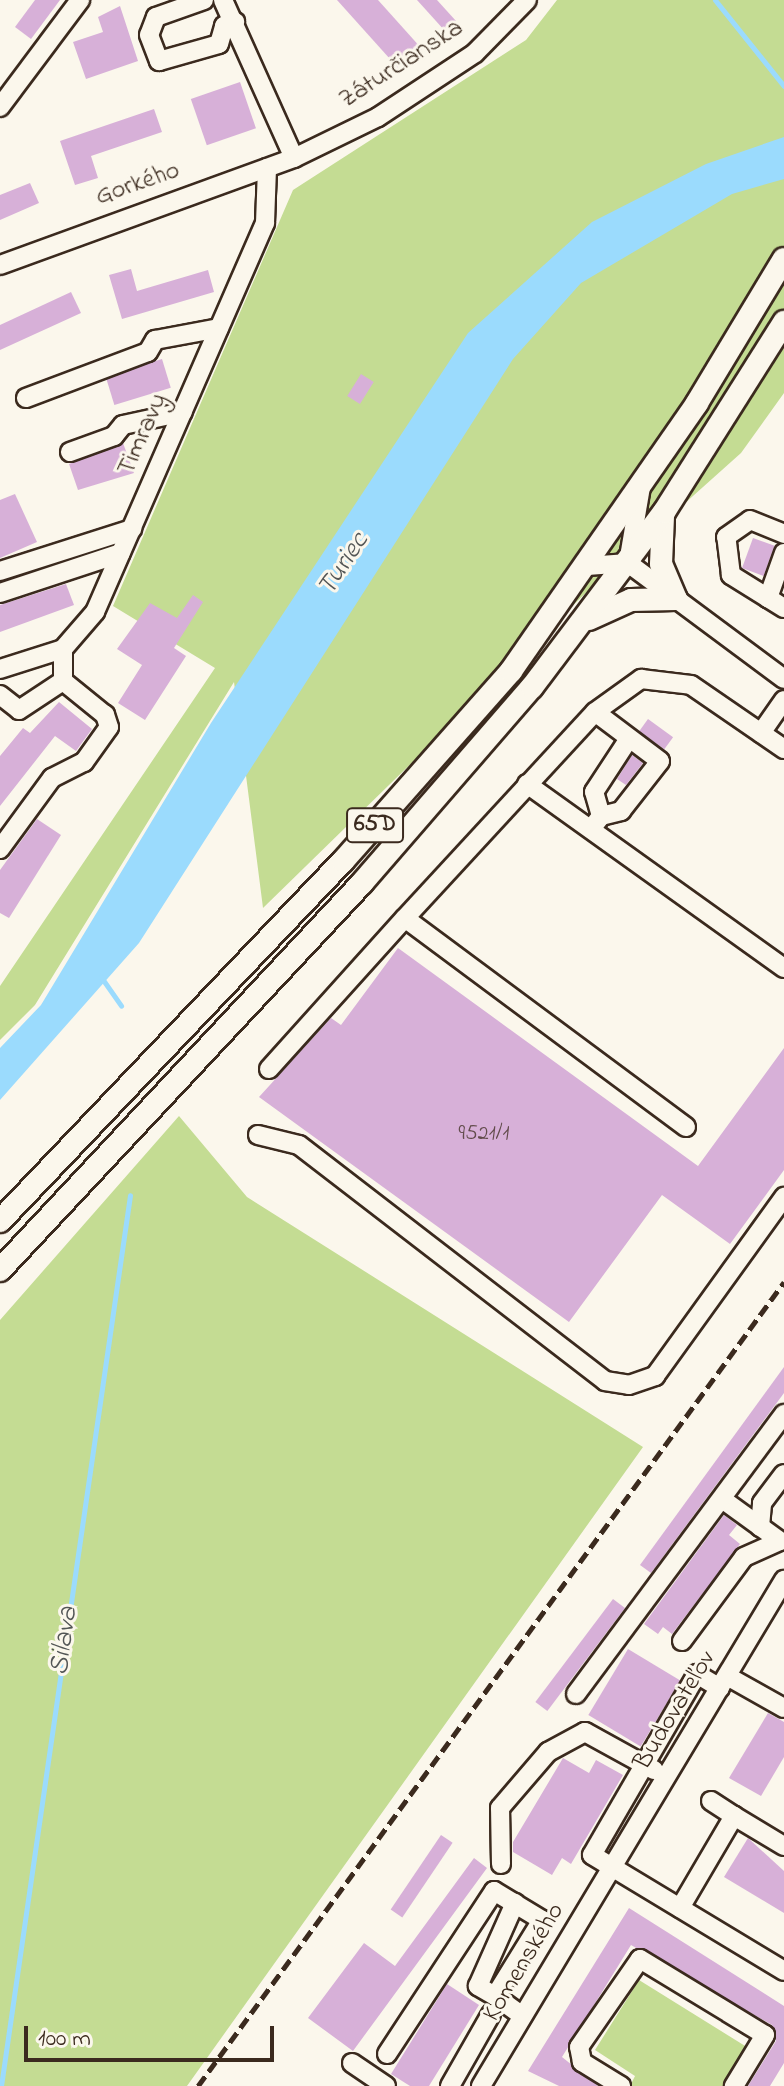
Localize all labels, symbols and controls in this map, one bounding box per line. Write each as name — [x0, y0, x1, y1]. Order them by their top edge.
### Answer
street label: Záturčianska — [334, 13, 470, 117]
street label: Gorkého — [92, 156, 184, 214]
street label: Timravy — [112, 389, 176, 481]
water label: Turiec — [311, 527, 377, 603]
road number: 65D — [345, 805, 405, 845]
house number: 9521/1 — [459, 1122, 509, 1148]
water label: Silava — [44, 1605, 86, 1677]
street label: Budovateľov — [628, 1646, 724, 1776]
street label: Komenského — [477, 1898, 573, 2028]
scale bar — [28, 2010, 278, 2060]
text: 100 m — [38, 2022, 91, 2057]

